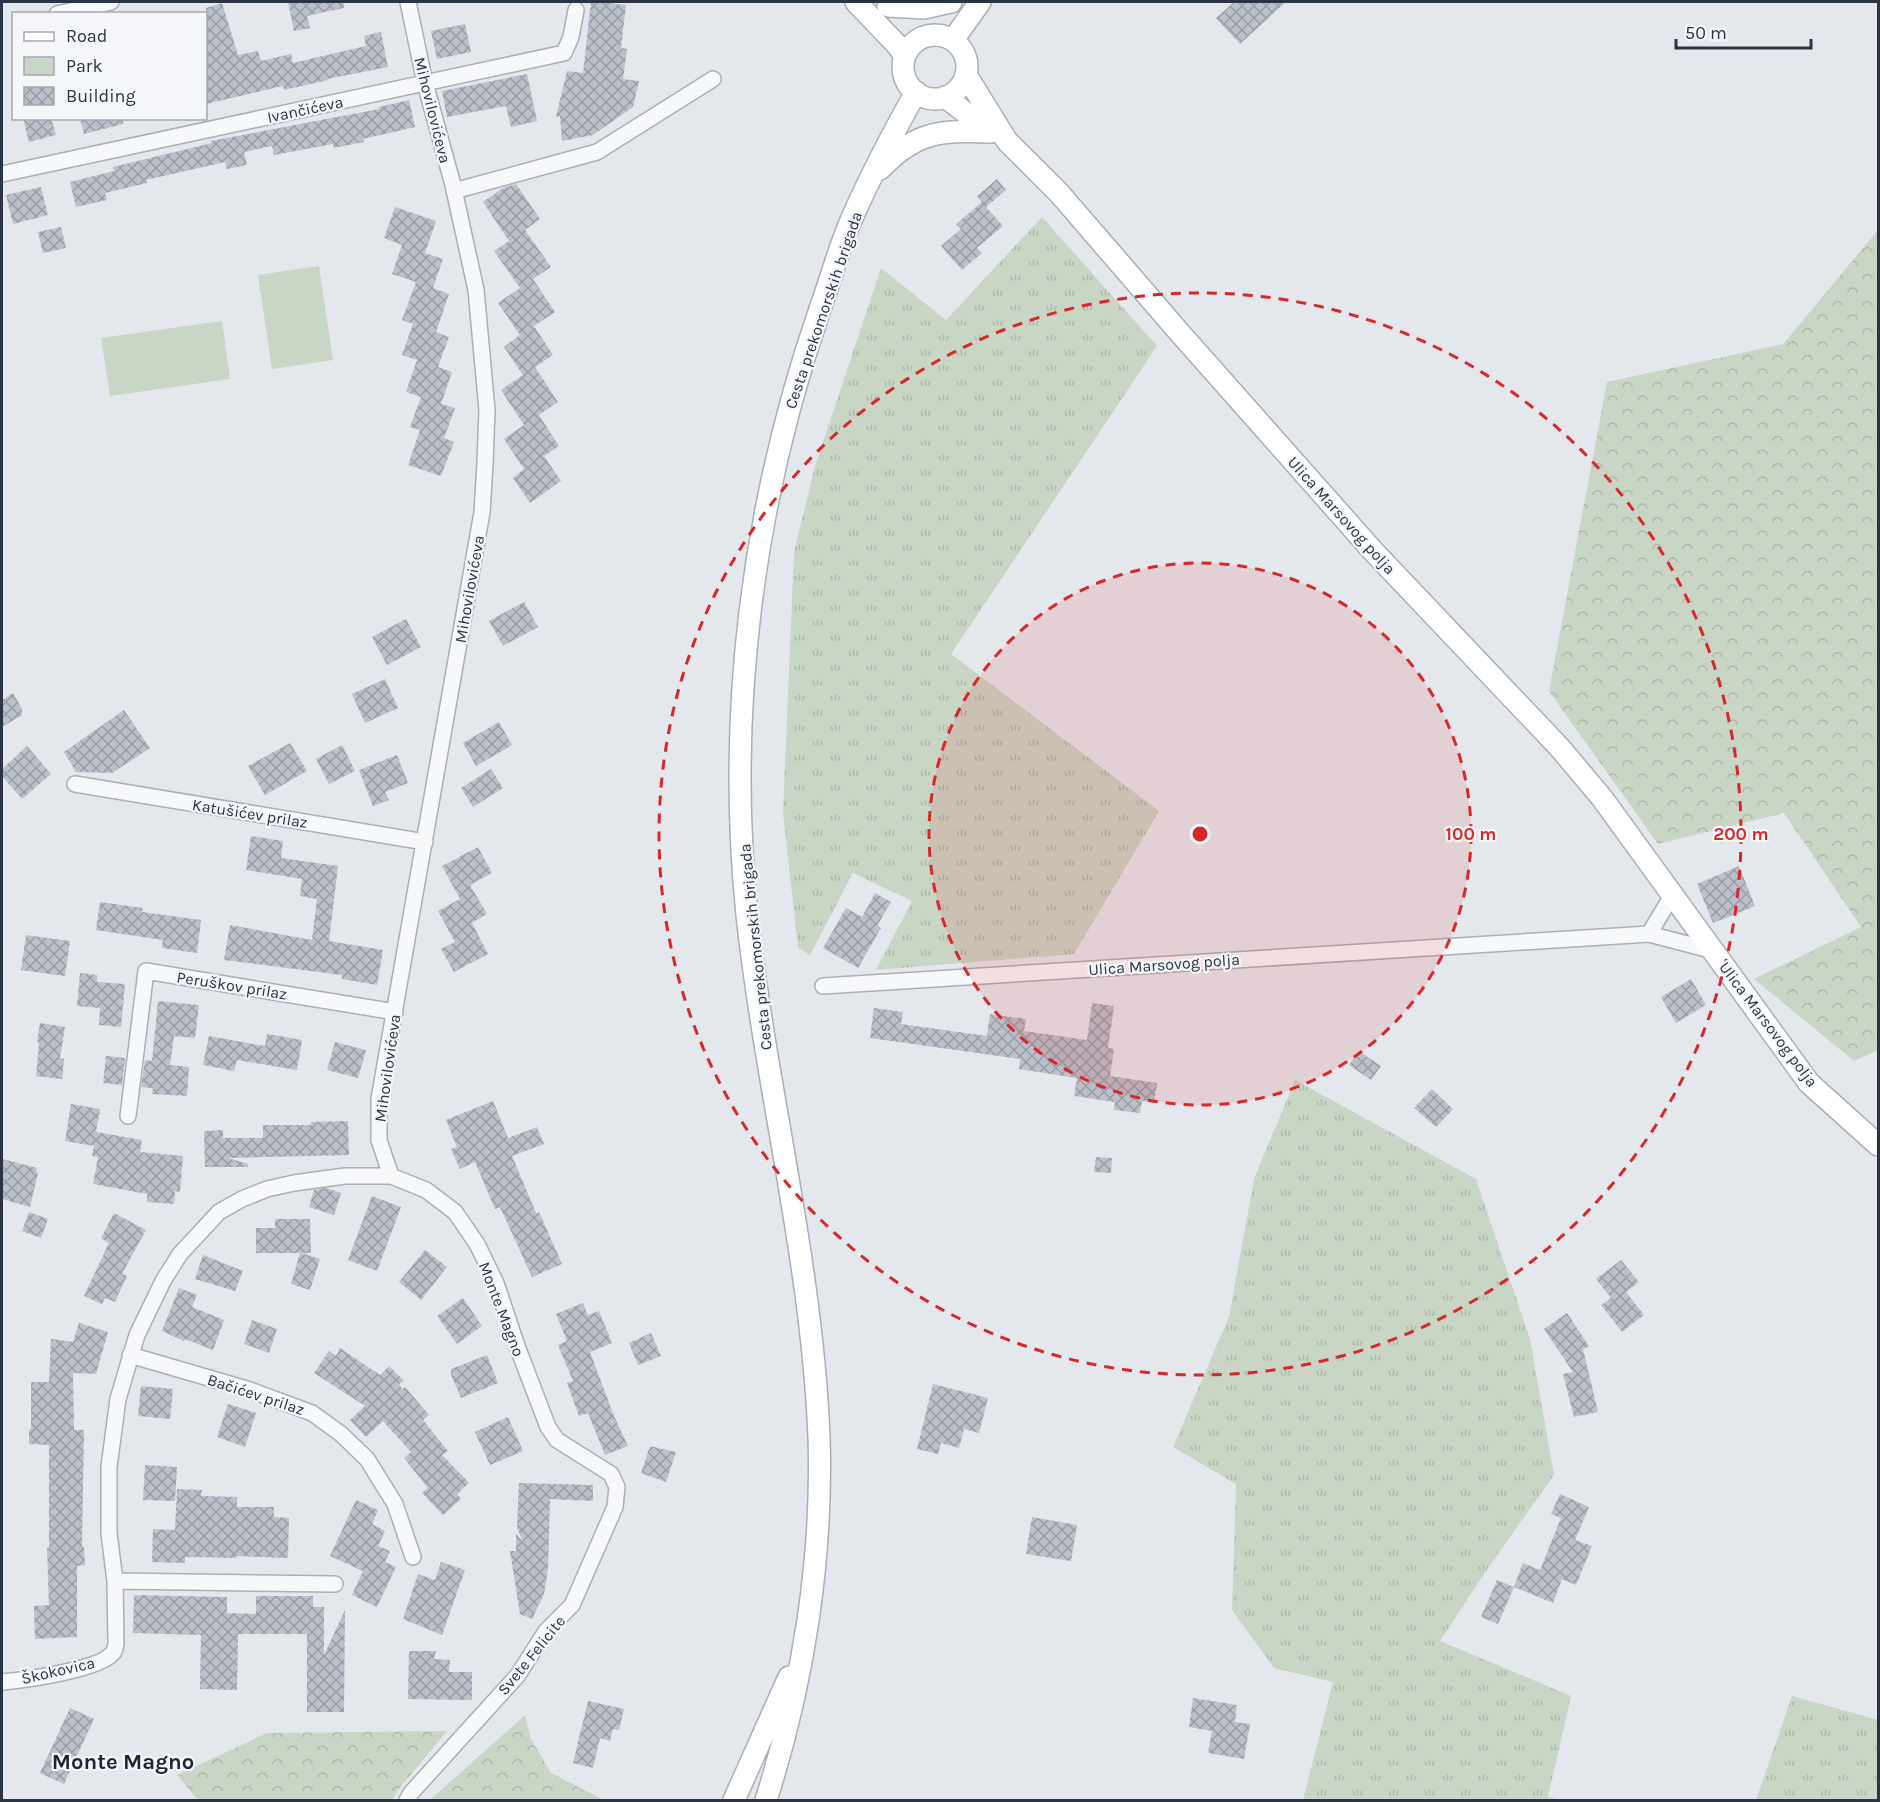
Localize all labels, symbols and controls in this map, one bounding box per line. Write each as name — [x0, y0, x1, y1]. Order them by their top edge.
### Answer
legend — [12, 12, 207, 120]
scale bar — [1676, 12, 1811, 50]
text: 50 m — [1685, 22, 1727, 44]
text: Road — [66, 25, 107, 47]
text: Park — [66, 55, 103, 77]
street label: Mihovilovićeva — [410, 55, 455, 165]
text: Building — [66, 85, 136, 107]
street label: Ivančićeva — [265, 92, 345, 127]
street label: Cesta prekomorskih brigada — [781, 209, 866, 411]
street label: Ulica Marsovog polja — [1284, 453, 1400, 578]
street label: Mihovilovićeva — [451, 534, 488, 644]
street label: Katušićev prilaz — [191, 795, 309, 832]
text: 100 m — [1446, 823, 1496, 845]
text: 200 m — [1713, 823, 1769, 845]
centre of rings — [1190, 824, 1210, 844]
street label: Cesta prekomorskih brigada — [735, 843, 776, 1051]
street label: Ulica Marsovog polja — [1088, 950, 1240, 979]
street label: Ulica Marsovog polja — [1715, 958, 1822, 1091]
street label: Peruškov prilaz — [175, 967, 288, 1004]
street label: Mihovilovićeva — [371, 1013, 404, 1123]
street label: Monte Magno — [475, 1259, 528, 1359]
street label: Bačićev prilaz — [205, 1370, 307, 1419]
street label: Svete Felicite — [494, 1612, 569, 1699]
street label: Škokovica — [19, 1653, 97, 1688]
district label: Monte Magno — [52, 1749, 194, 1775]

